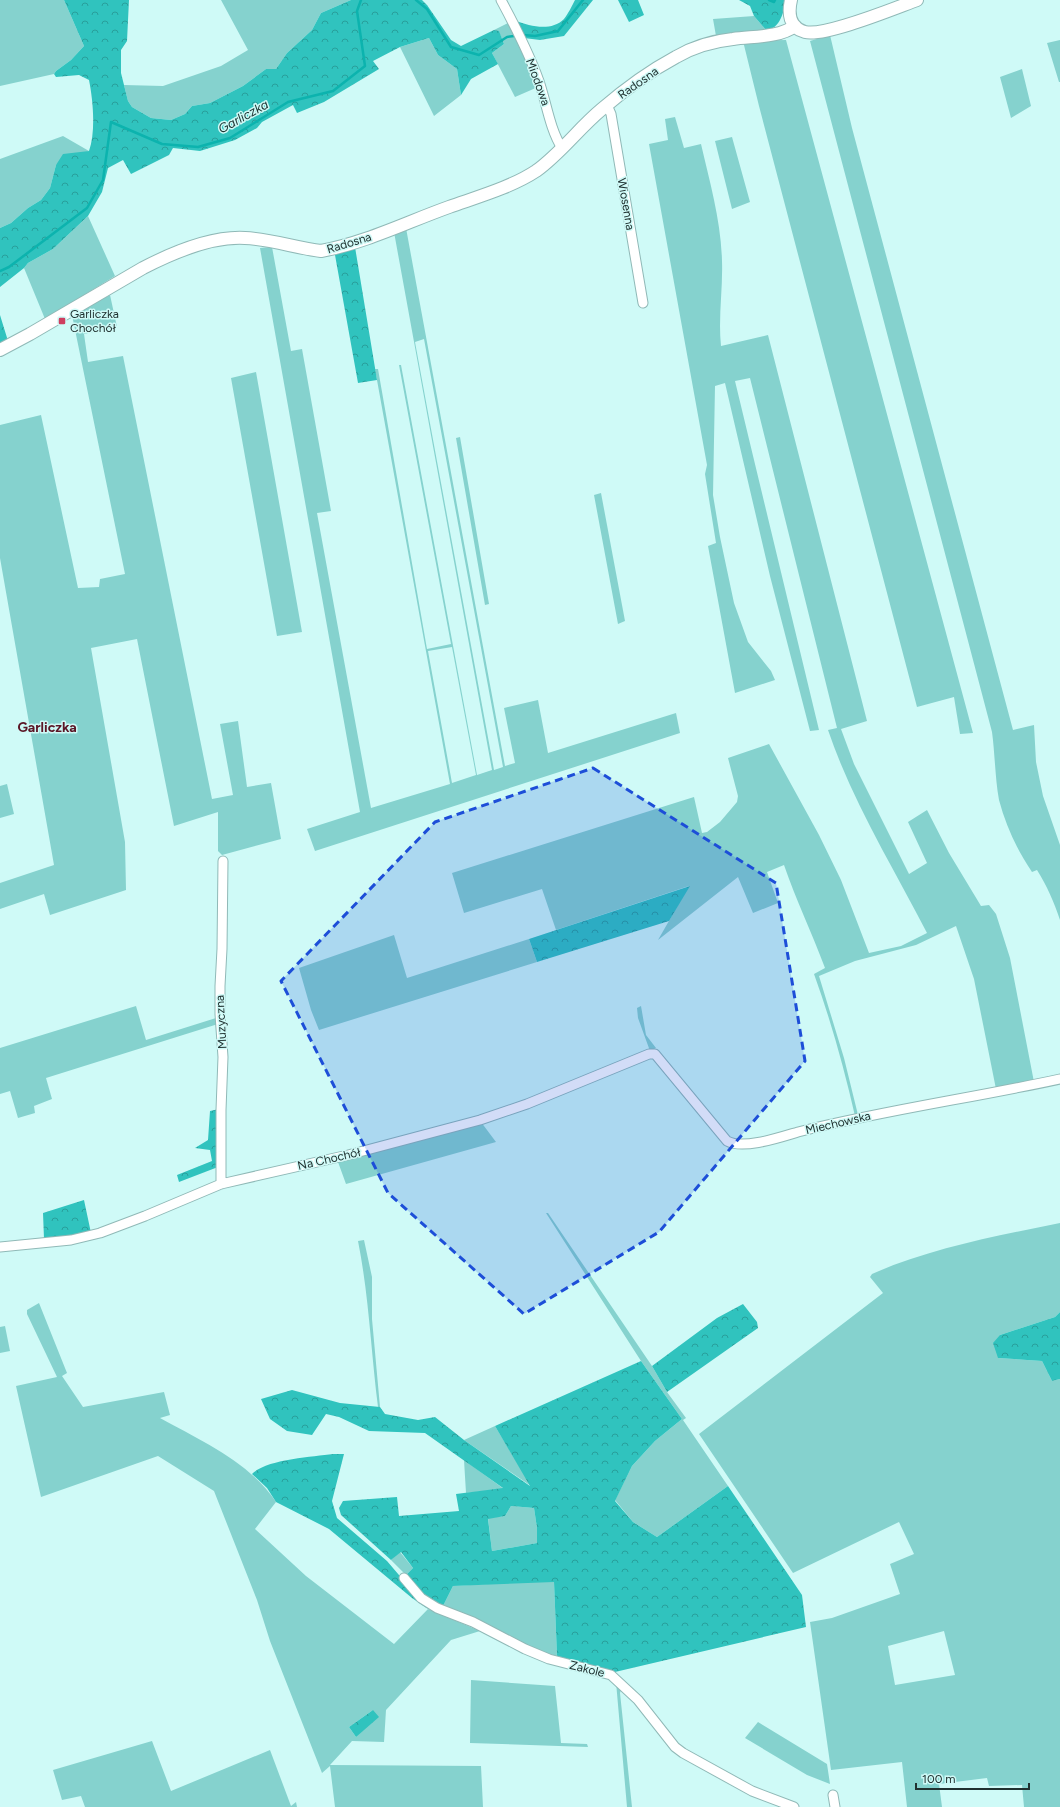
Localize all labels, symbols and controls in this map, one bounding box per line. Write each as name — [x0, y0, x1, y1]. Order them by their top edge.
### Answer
street label: Miodowa — [523, 57, 553, 107]
street label: Radosna — [615, 64, 661, 102]
water label: Garliczka — [216, 96, 271, 136]
street label: Wiosenna — [615, 177, 637, 231]
street label: Radosna — [325, 230, 373, 256]
place label: Garliczka Chochół — [70, 307, 119, 335]
marker: Garliczka Chochół — [57, 316, 67, 326]
district label: Garliczka — [17, 719, 77, 736]
street label: Muzyczna — [213, 995, 229, 1049]
street label: Miechowska — [804, 1109, 872, 1137]
street label: Na Chochół — [296, 1145, 362, 1173]
street label: Zakole — [568, 1658, 606, 1680]
scale bar — [916, 1765, 1029, 1791]
text: 100 m — [922, 1772, 956, 1786]

